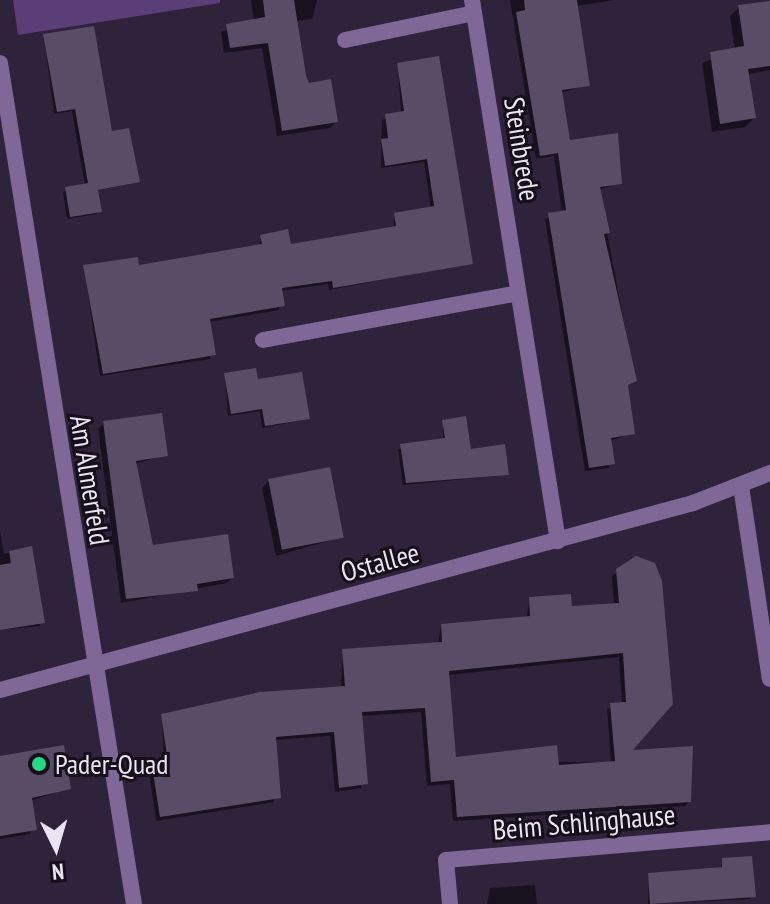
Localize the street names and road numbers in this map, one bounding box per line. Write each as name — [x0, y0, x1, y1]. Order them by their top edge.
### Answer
street label: Steinbrede — [497, 95, 547, 203]
street label: Am Almerfeld — [63, 412, 117, 548]
street label: Ostallee — [337, 535, 423, 589]
street label: Beim Schlinghause — [491, 797, 677, 847]

